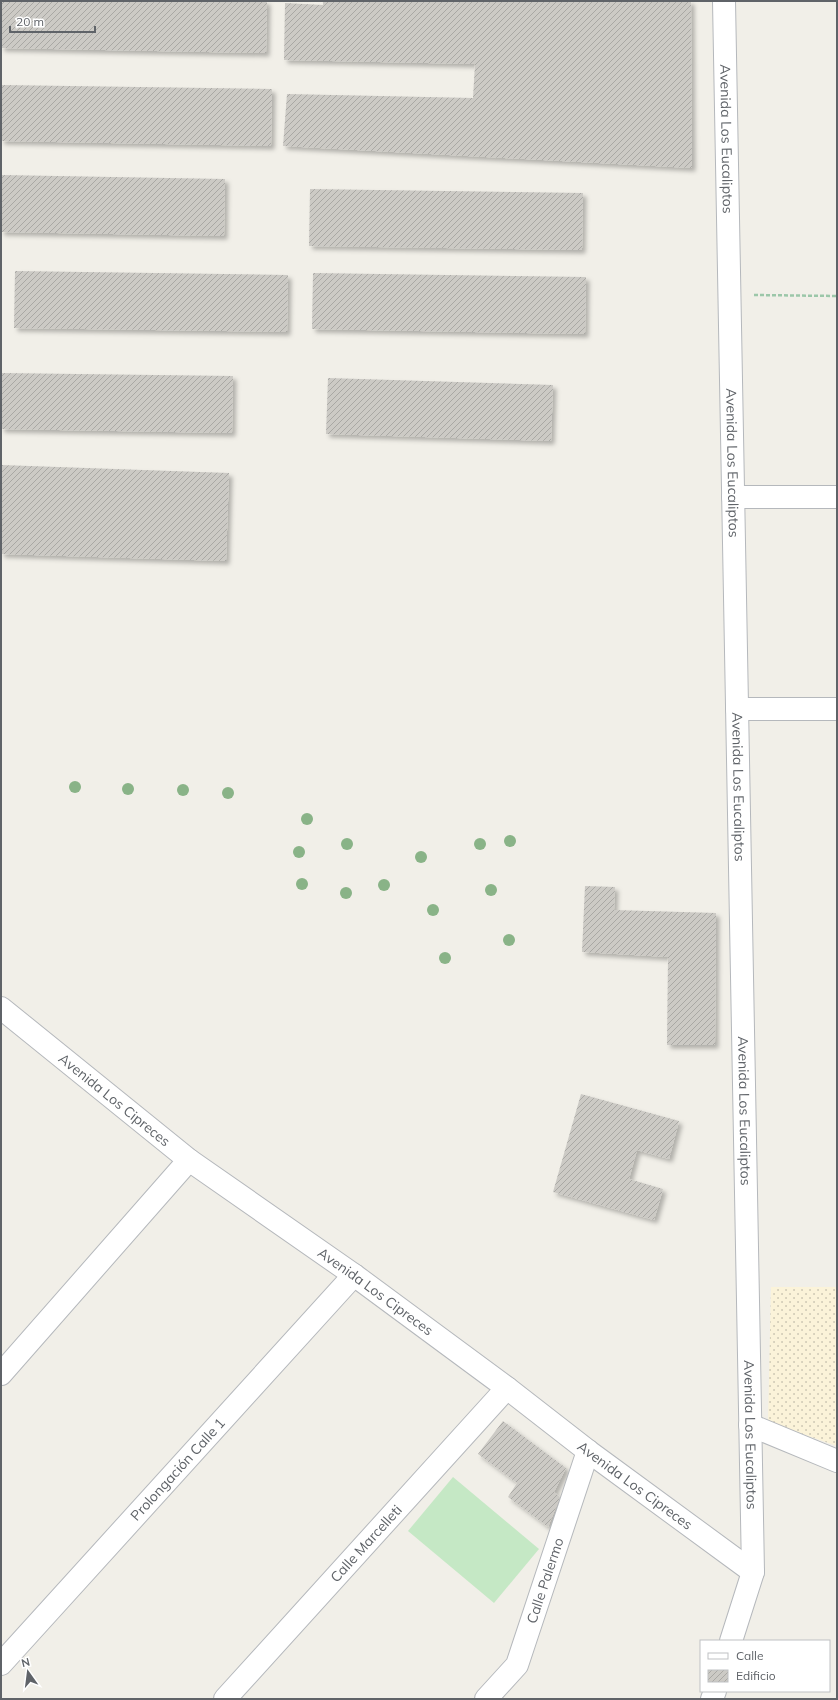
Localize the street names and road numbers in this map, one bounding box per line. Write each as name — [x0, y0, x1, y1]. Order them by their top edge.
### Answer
street label: Avenida Los Eucaliptos — [716, 64, 737, 214]
street label: Avenida Los Eucaliptos — [722, 388, 743, 538]
street label: Avenida Los Eucaliptos — [728, 712, 749, 862]
street label: Avenida Los Eucaliptos — [734, 1036, 755, 1186]
street label: Avenida Los Cipreces — [55, 1049, 174, 1150]
street label: Avenida Los Cipreces — [314, 1244, 437, 1339]
street label: Avenida Los Eucaliptos — [740, 1360, 761, 1510]
street label: Prolongación Calle 1 — [126, 1414, 229, 1524]
street label: Avenida Los Cipreces — [574, 1437, 696, 1534]
street label: Calle Marcelleti — [326, 1501, 406, 1586]
street label: Calle Palermo — [522, 1535, 568, 1626]

